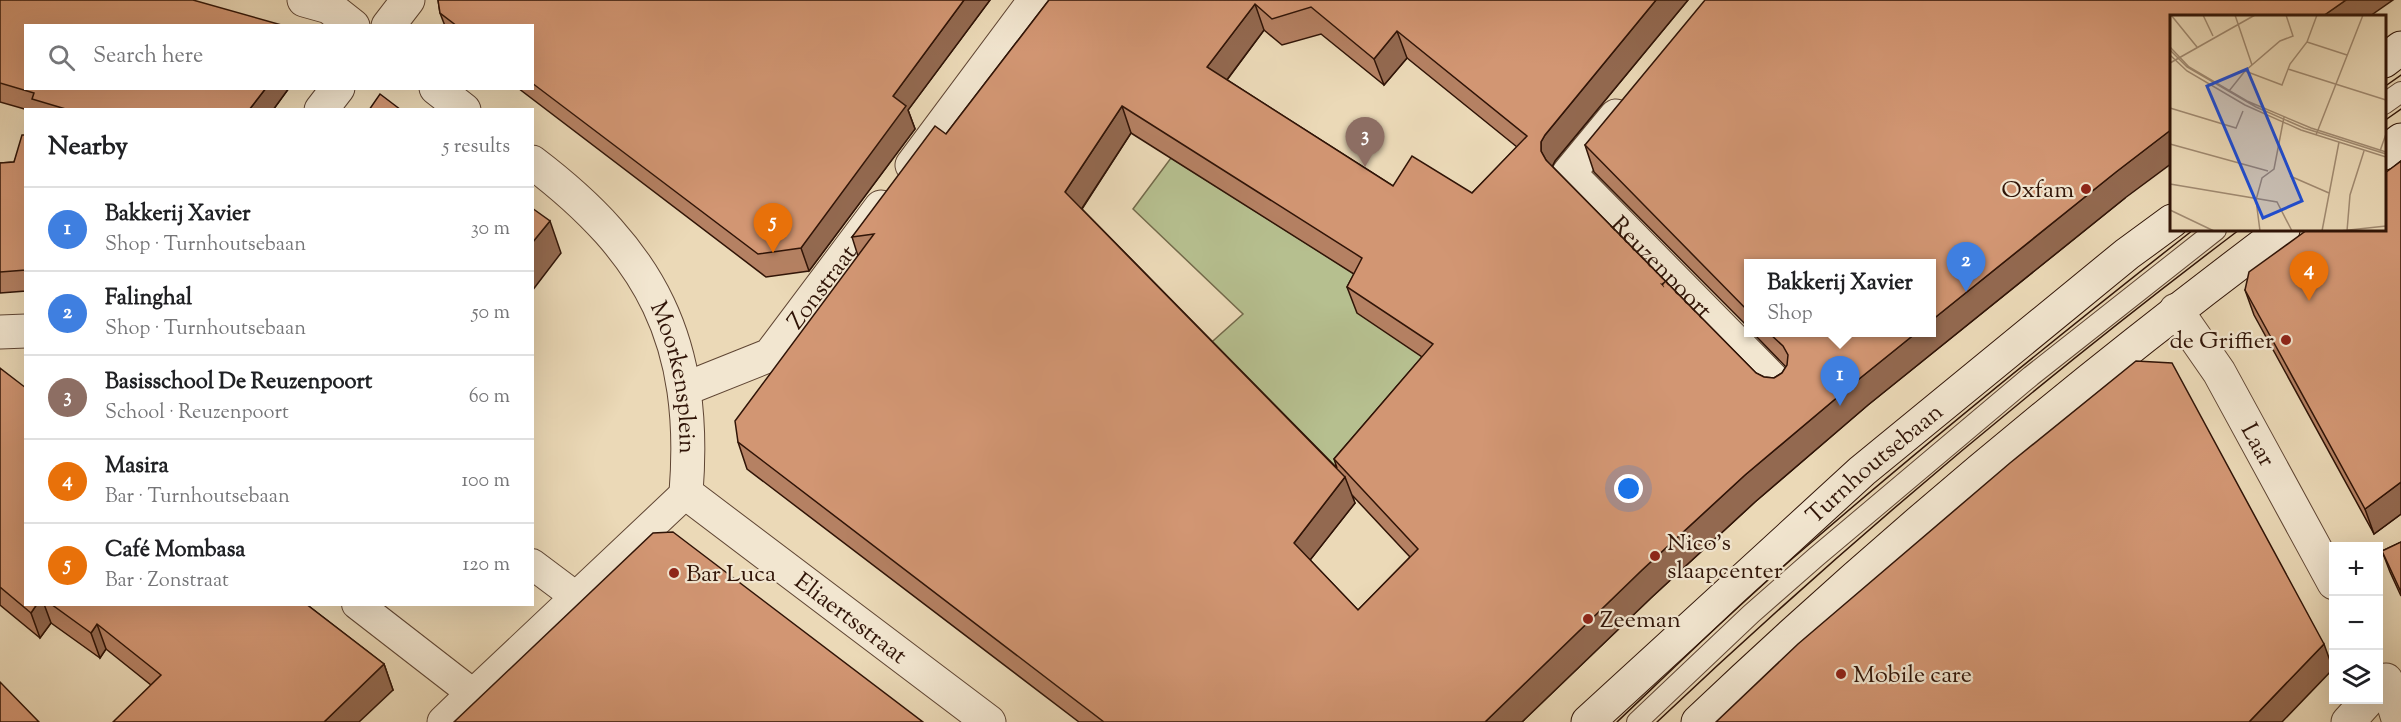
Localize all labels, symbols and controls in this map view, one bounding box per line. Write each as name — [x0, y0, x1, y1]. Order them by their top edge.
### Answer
inset map — [2170, 15, 2386, 231]
search box — [24, 24, 534, 90]
icon: search — [45, 41, 78, 74]
text: Search here — [93, 41, 203, 73]
pin: 3 — [1346, 118, 1384, 167]
text: Nearby — [48, 129, 128, 166]
text: 5 results — [443, 133, 510, 162]
place label: Oxfam — [2001, 174, 2074, 208]
marker: Oxfam — [2079, 182, 2093, 196]
text: Bakkerij Xavier — [105, 199, 251, 231]
pin: 5 — [754, 204, 792, 253]
street label: Reuzenpoort — [1602, 209, 1719, 328]
text: 1 — [64, 215, 71, 244]
text: 30 m — [471, 215, 510, 244]
text: Shop · Turnhoutsebaan — [105, 231, 306, 260]
street label: Zonstraat — [780, 239, 866, 337]
pin: 2 — [1946, 242, 1986, 292]
pin: 4 — [2290, 252, 2328, 301]
popup — [1744, 259, 1936, 337]
text: Bakkerij Xavier — [1767, 268, 1913, 300]
text: Falinghal — [105, 283, 192, 315]
street label: Moorkensplein — [640, 296, 703, 454]
text: 2 — [63, 299, 72, 328]
text: 50 m — [472, 299, 510, 328]
text: Shop — [1767, 300, 1813, 329]
text: Shop · Turnhoutsebaan — [105, 315, 306, 344]
place label: de Griffier — [2169, 325, 2274, 359]
marker: de Griffier — [2279, 333, 2293, 347]
pin: 1 — [1820, 356, 1860, 406]
text: Basisschool De Reuzenpoort — [105, 367, 372, 399]
text: 3 — [63, 383, 72, 412]
text: 60 m — [469, 383, 510, 412]
street label: Turnhoutsebaan — [1800, 396, 1951, 533]
text: School · Reuzenpoort — [105, 399, 289, 428]
street label: Laar — [2231, 417, 2283, 473]
text: Masira — [105, 451, 169, 483]
text: 4 — [62, 467, 73, 496]
text: 100 m — [461, 467, 510, 496]
your location — [1614, 474, 1643, 503]
text: Bar · Turnhoutsebaan — [105, 483, 290, 512]
place label: Nico's slaapcenter — [1667, 527, 1783, 589]
text: Café Mombasa — [105, 535, 246, 567]
map controls — [2329, 542, 2383, 704]
button: + — [2329, 542, 2383, 596]
marker: Nico's slaapcenter — [1648, 549, 1662, 563]
text: 5 — [64, 551, 71, 580]
text: 120 m — [462, 551, 510, 580]
place label: Bar Luca — [686, 558, 776, 592]
marker: Bar Luca — [667, 566, 681, 580]
street label: Eliaertsstraat — [786, 566, 913, 673]
text: Bar · Zonstraat — [105, 567, 229, 596]
button: − — [2329, 596, 2383, 650]
place label: Zeeman — [1600, 604, 1681, 638]
marker: Zeeman — [1581, 612, 1595, 626]
button: layers — [2329, 650, 2383, 704]
place label: Mobile care — [1853, 659, 1972, 693]
marker: Mobile care — [1834, 667, 1848, 681]

